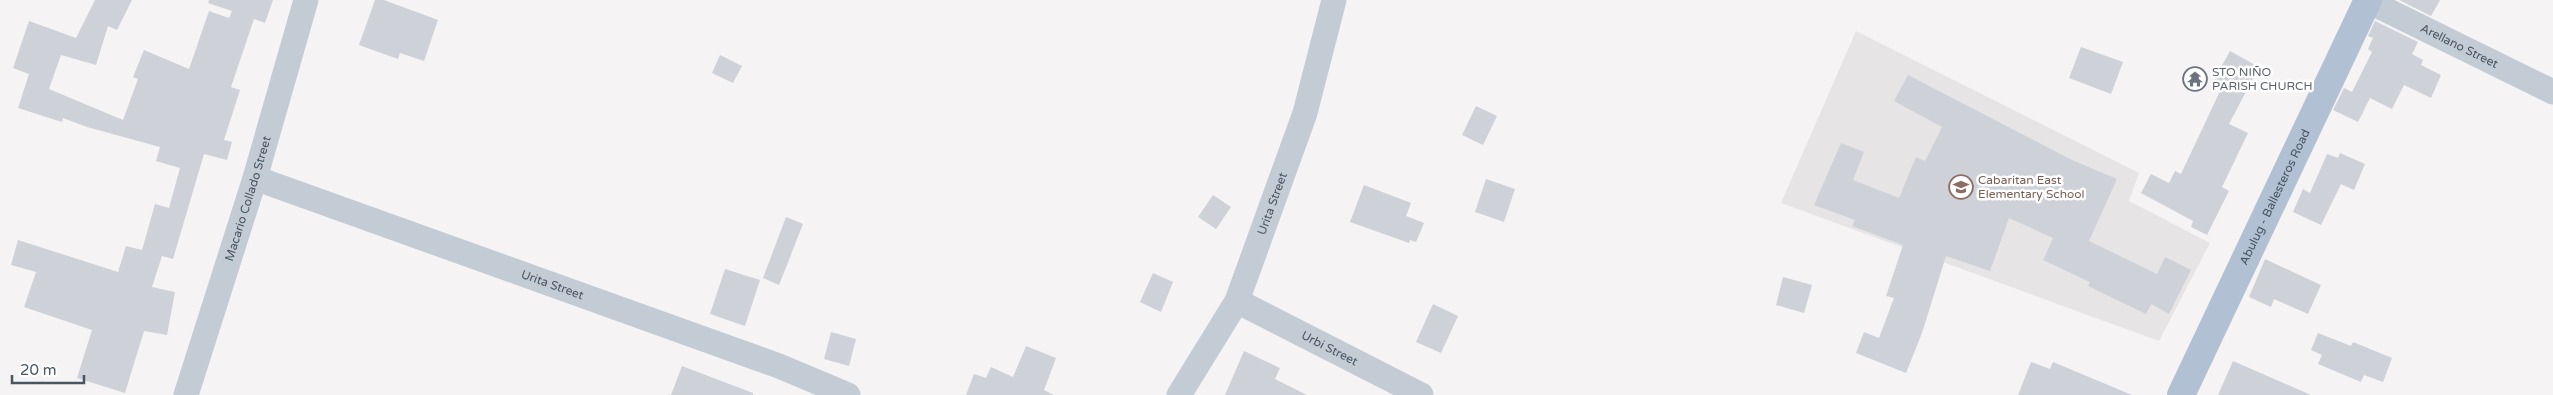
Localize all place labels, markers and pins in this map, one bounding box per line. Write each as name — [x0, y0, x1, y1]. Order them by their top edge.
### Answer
place label: STO NIÑO PARISH CHURCH — [2212, 65, 2312, 93]
temple icon: STO NIÑO PARISH CHURCH — [2182, 66, 2208, 92]
place label: Cabaritan East Elementary School — [1978, 173, 2085, 201]
school or university icon: Cabaritan East Elementary School — [1948, 174, 1974, 200]

